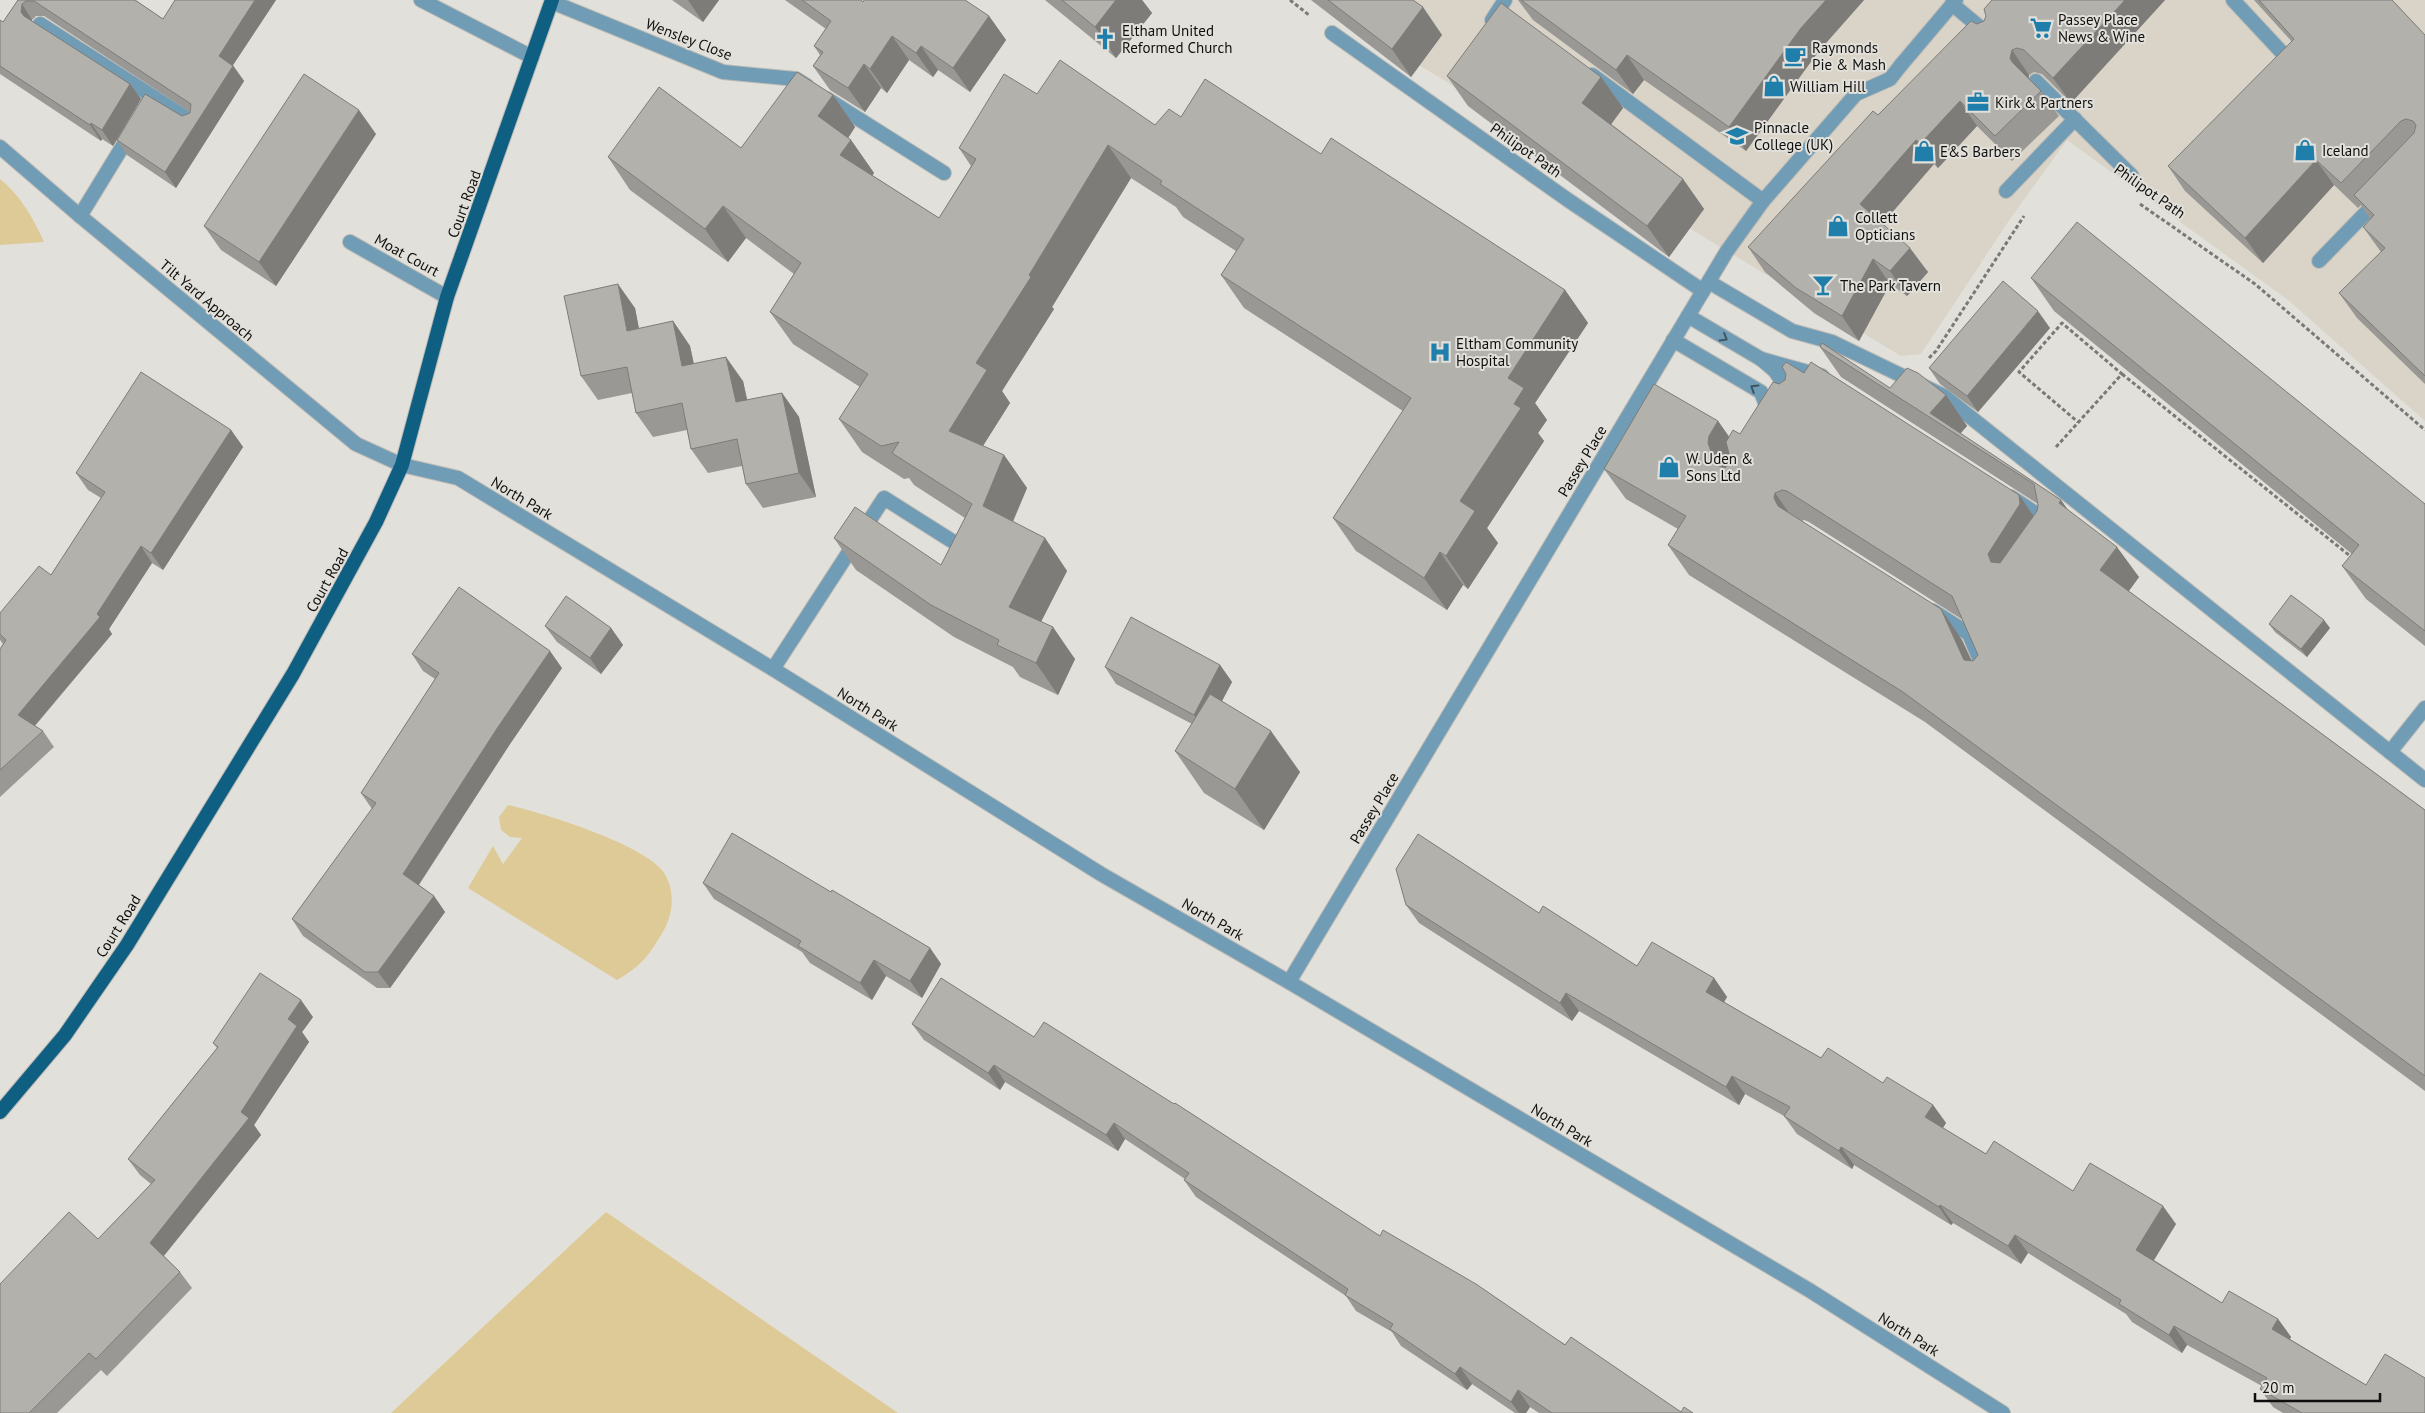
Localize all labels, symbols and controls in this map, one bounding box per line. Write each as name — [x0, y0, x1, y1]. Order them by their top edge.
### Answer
place label: Passey Place News & Wine — [2058, 10, 2145, 46]
street label: Wensley Close — [643, 14, 735, 64]
supermarket icon: Passey Place News & Wine — [2028, 15, 2054, 41]
place label: Eltham United Reformed Church — [1122, 21, 1232, 57]
church icon: Eltham United Reformed Church — [1092, 26, 1118, 52]
place label: Raymonds Pie & Mash — [1812, 38, 1886, 74]
cafe icon: Raymonds Pie & Mash — [1782, 43, 1808, 69]
shop icon: William Hill — [1761, 73, 1787, 99]
place label: William Hill — [1790, 77, 1866, 96]
office icon: Kirk & Partners — [1965, 89, 1991, 115]
place label: Kirk & Partners — [1995, 93, 2093, 112]
street label: Philipot Path — [1487, 118, 1565, 182]
place label: Pinnacle College (UK) — [1754, 118, 1833, 154]
school or university icon: Pinnacle College (UK) — [1724, 123, 1750, 149]
shop icon: Iceland — [2292, 137, 2318, 163]
shop icon: E&S Barbers — [1911, 138, 1937, 164]
place label: Iceland — [2322, 141, 2369, 160]
place label: E&S Barbers — [1940, 142, 2021, 161]
street label: Philipot Path — [2111, 159, 2189, 223]
street label: Court Road — [443, 168, 485, 240]
place label: Collett Opticians — [1855, 208, 1915, 244]
shop icon: Collett Opticians — [1825, 213, 1851, 239]
street label: Moat Court — [371, 229, 443, 281]
street label: Tilt Yard Approach — [156, 255, 258, 345]
bar icon: The Park Tavern — [1810, 272, 1836, 298]
place label: The Park Tavern — [1840, 276, 1941, 295]
one-way arrow — [1718, 332, 1727, 341]
place label: Eltham Community Hospital — [1456, 334, 1578, 370]
hospital icon: Eltham Community Hospital — [1427, 339, 1453, 365]
one-way arrow — [1750, 385, 1759, 395]
street label: Passey Place — [1553, 422, 1611, 500]
place label: W. Uden & Sons Ltd — [1686, 449, 1753, 485]
shop icon: W. Uden & Sons Ltd — [1656, 454, 1682, 480]
street label: North Park — [488, 472, 557, 524]
street label: Court Road — [302, 545, 352, 615]
street label: North Park — [834, 683, 903, 736]
street label: Passey Place — [1345, 769, 1403, 847]
street label: Court Road — [91, 891, 145, 961]
street label: North Park — [1179, 894, 1248, 945]
street label: North Park — [1528, 1099, 1597, 1151]
street label: North Park — [1875, 1308, 1944, 1361]
scale bar — [2255, 1370, 2380, 1402]
text: 20 m — [2262, 1378, 2295, 1397]

